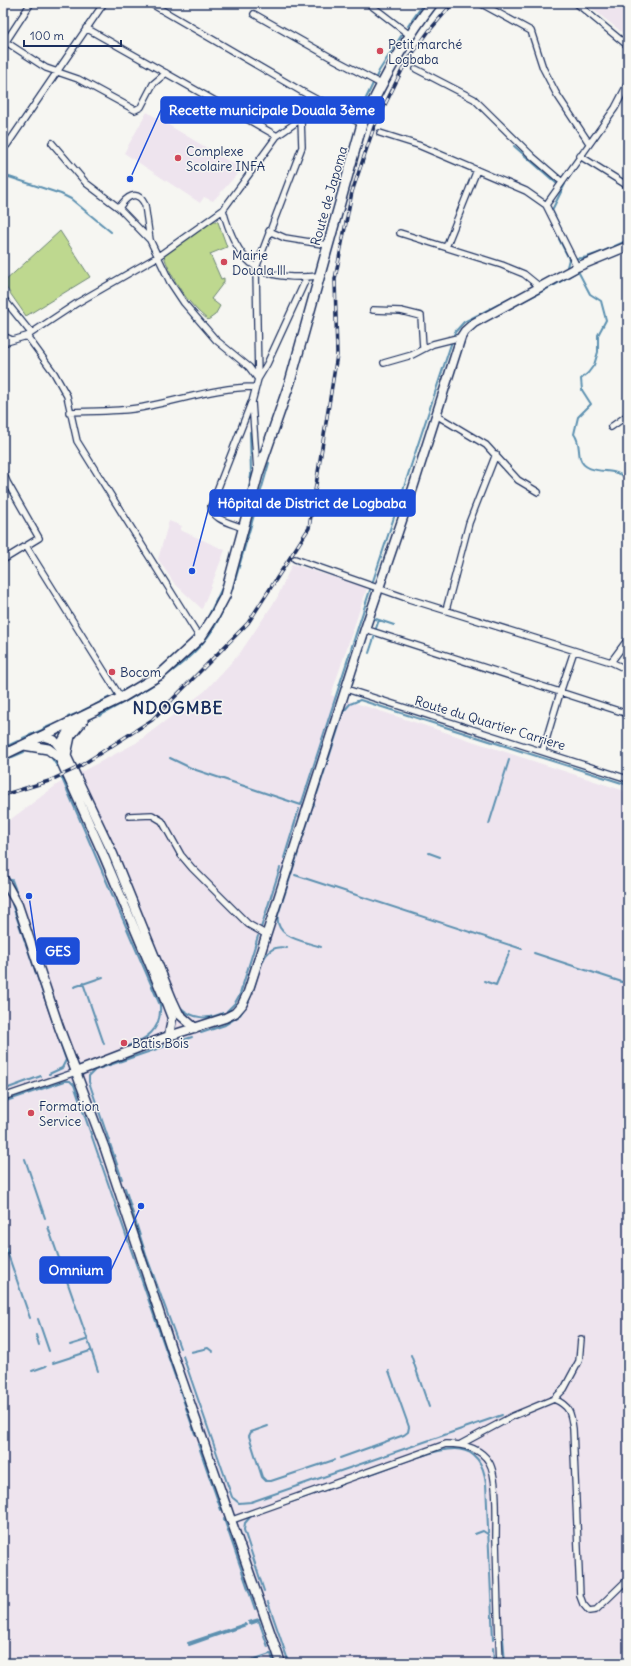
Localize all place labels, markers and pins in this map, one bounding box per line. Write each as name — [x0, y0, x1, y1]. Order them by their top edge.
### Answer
place label: Petit marché Logbaba — [388, 36, 462, 68]
marker: Petit marché Logbaba — [375, 46, 385, 56]
callout: Recette municipale Douala 3ème — [161, 97, 384, 123]
place label: Complexe Scolaire INFA — [186, 143, 265, 175]
marker: Complexe Scolaire INFA — [173, 153, 183, 163]
place label: Mairie Douala lll — [232, 247, 286, 279]
marker: Mairie Douala lll — [219, 257, 229, 267]
callout: Hôpital de District de Logbaba — [210, 490, 415, 516]
place label: Bocom — [120, 664, 161, 681]
marker: Bocom — [107, 667, 117, 677]
callout: GES — [37, 938, 79, 964]
place label: Batis Bois — [132, 1035, 189, 1052]
marker: Batis Bois — [119, 1038, 129, 1048]
place label: Formation Service — [39, 1098, 100, 1130]
marker: Formation Service — [26, 1108, 36, 1118]
callout: Omnium — [40, 1257, 111, 1283]

